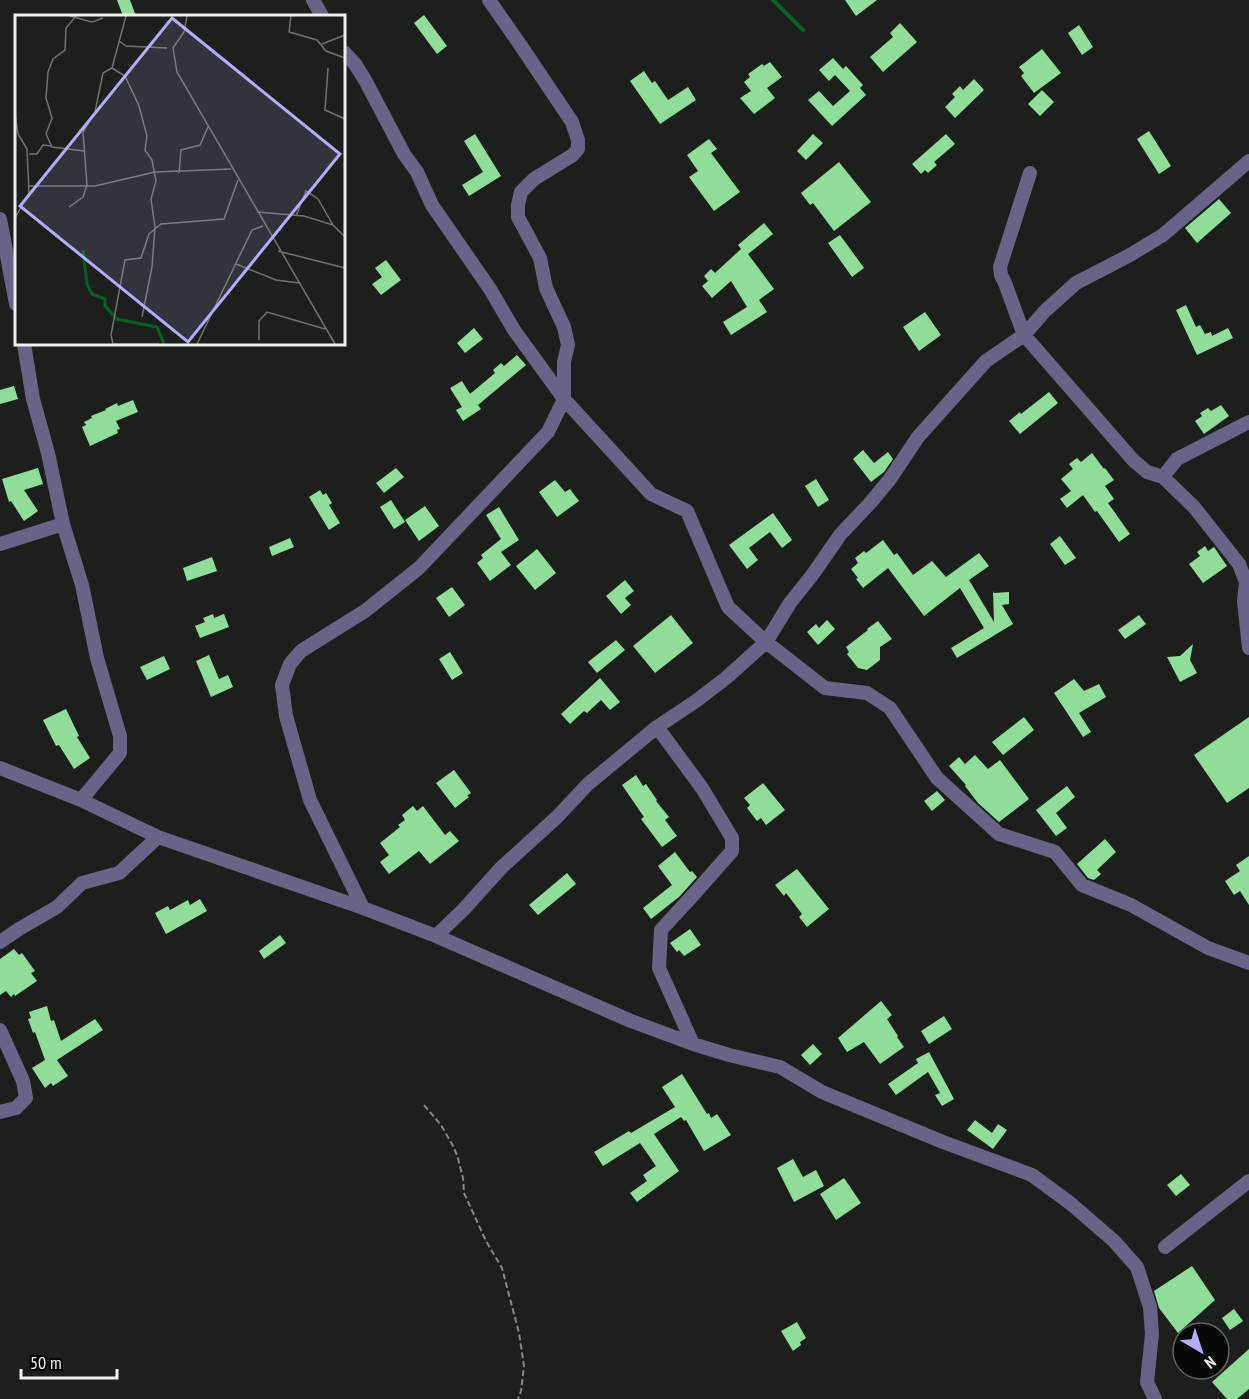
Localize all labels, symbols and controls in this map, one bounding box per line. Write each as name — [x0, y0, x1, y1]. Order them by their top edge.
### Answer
inset map — [15, 15, 345, 345]
north arrow — [1171, 1321, 1231, 1381]
scale bar — [21, 1342, 117, 1380]
text: 50 m — [30, 1351, 62, 1374]
text: N — [1201, 1352, 1220, 1373]

